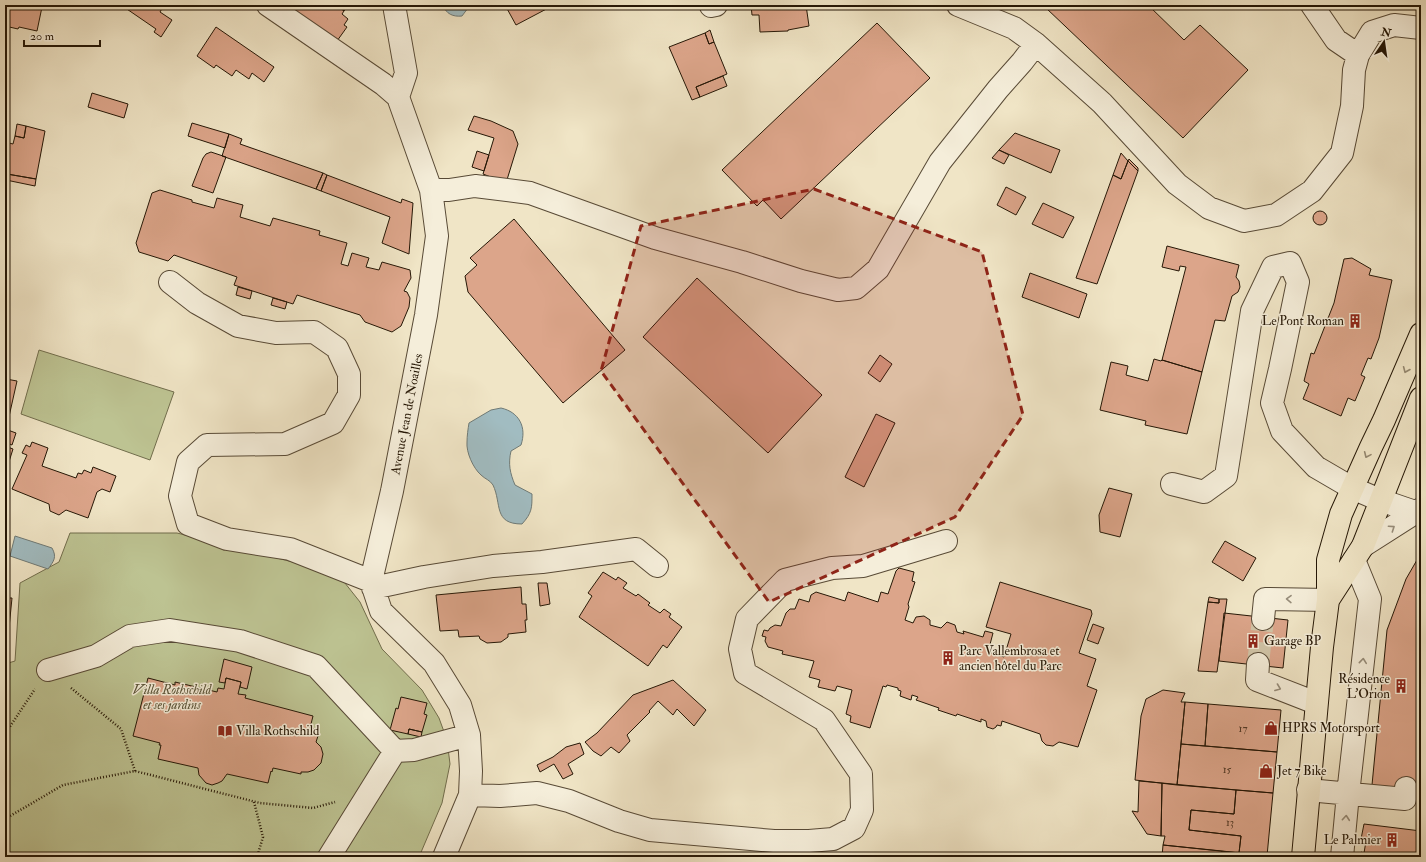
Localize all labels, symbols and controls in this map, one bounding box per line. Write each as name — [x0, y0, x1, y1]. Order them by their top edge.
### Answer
scale bar — [24, 22, 100, 48]
north arrow — [1364, 22, 1404, 62]
text: N — [1379, 25, 1394, 40]
text: 20 m — [30, 29, 55, 44]
place label: Le Pont Roman — [1262, 313, 1344, 329]
building icon: Le Pont Roman — [1347, 313, 1363, 329]
street label: Avenue Jean de Noailles — [387, 352, 427, 477]
one-way arrow — [1403, 365, 1411, 373]
one-way arrow — [1364, 451, 1372, 459]
one-way arrow — [1388, 525, 1395, 533]
one-way arrow — [1286, 595, 1292, 603]
building icon: Garage BP — [1245, 633, 1261, 649]
place label: Garage BP — [1264, 633, 1322, 649]
place label: Parc Vallembrosa et ancien hôtel du Parc — [959, 643, 1062, 674]
building icon: Parc Vallembrosa et ancien hôtel du Parc — [940, 650, 956, 666]
one-way arrow — [1358, 658, 1367, 664]
place label: Résidence L'Orion — [1338, 671, 1391, 702]
building icon: Résidence L'Orion — [1393, 678, 1409, 694]
park label: Villa Rothschild et ses jardins — [133, 682, 213, 713]
one-way arrow — [1275, 684, 1282, 692]
shop icon: HPRS Motorsport — [1263, 720, 1279, 736]
place label: HPRS Motorsport — [1282, 720, 1380, 737]
house number: 17 — [1239, 722, 1247, 735]
library icon: Villa Rothschild — [217, 723, 233, 739]
place label: Villa Rothschild — [236, 723, 320, 739]
house number: 15 — [1223, 763, 1232, 776]
shop icon: Jet 7 Bike — [1258, 763, 1274, 779]
place label: Jet 7 Bike — [1276, 763, 1327, 779]
one-way arrow — [1341, 815, 1350, 821]
house number: 13 — [1226, 816, 1234, 829]
place label: Le Palmier — [1324, 832, 1381, 848]
building icon: Le Palmier — [1384, 832, 1400, 848]

